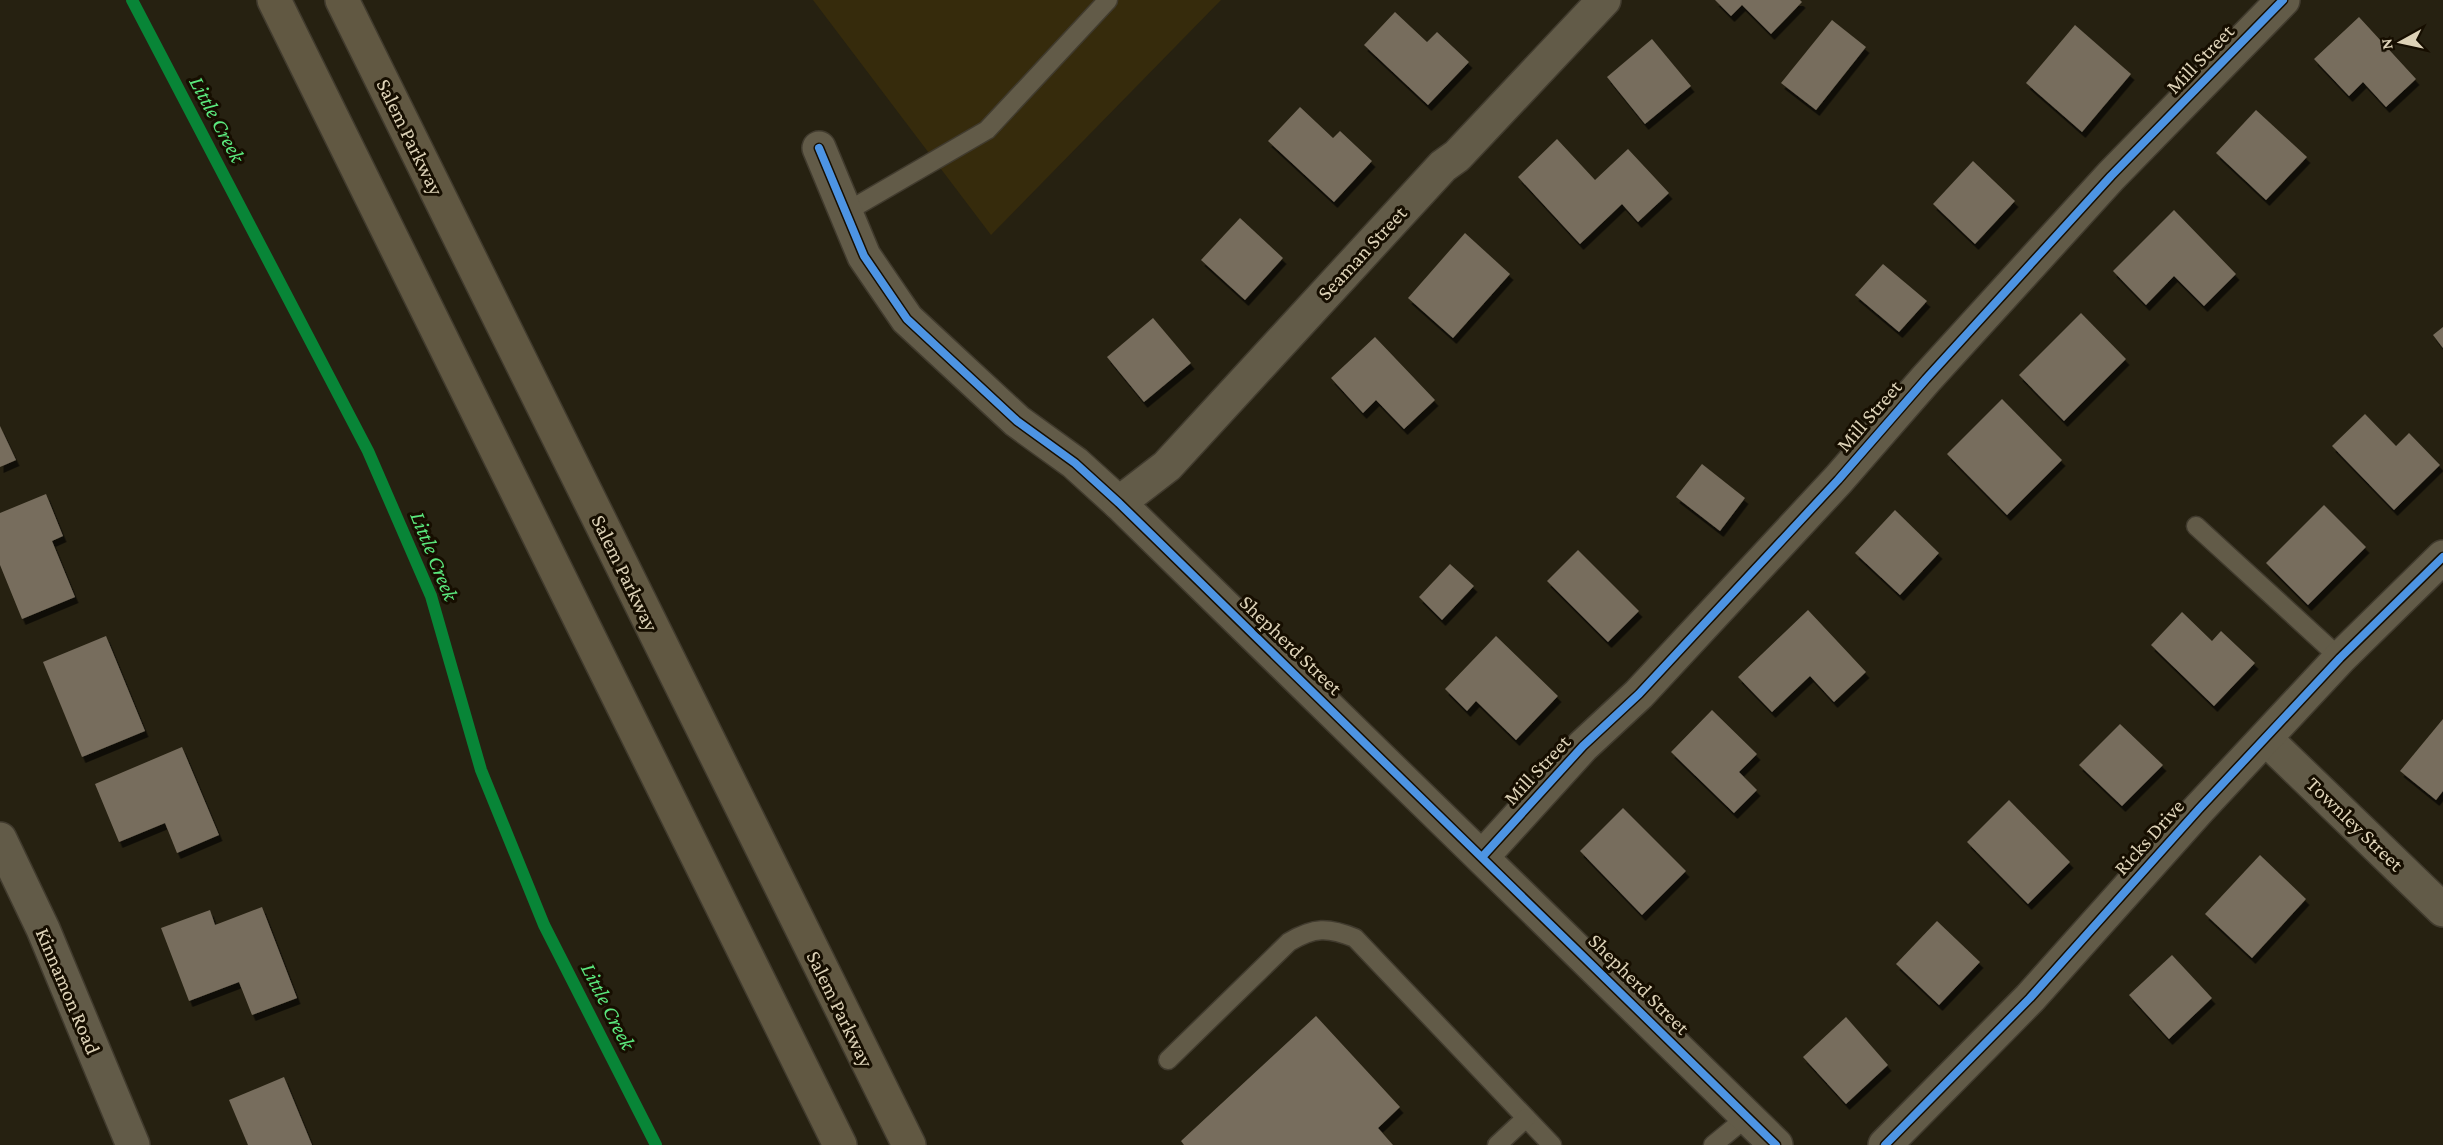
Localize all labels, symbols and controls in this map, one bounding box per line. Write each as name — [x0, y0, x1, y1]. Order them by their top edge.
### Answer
north arrow — [2371, 12, 2431, 72]
street label: Mill Street — [2161, 19, 2240, 99]
text: N — [2377, 37, 2396, 51]
water label: Little Creek — [184, 72, 251, 168]
street label: Salem Parkway — [371, 75, 449, 199]
street label: Seaman Street — [1312, 200, 1412, 305]
street label: Mill Street — [1831, 374, 1907, 457]
water label: Little Creek — [405, 508, 464, 606]
street label: Salem Parkway — [586, 511, 664, 635]
street label: Shepherd Street — [1235, 590, 1348, 701]
street label: Mill Street — [1499, 729, 1576, 810]
street label: Townley Street — [2302, 772, 2409, 877]
street label: Ricks Drive — [2109, 794, 2189, 880]
street label: Kinnamon Road — [31, 924, 105, 1058]
street label: Shepherd Street — [1583, 928, 1695, 1040]
street label: Salem Parkway — [801, 947, 879, 1071]
water label: Little Creek — [576, 959, 642, 1055]

